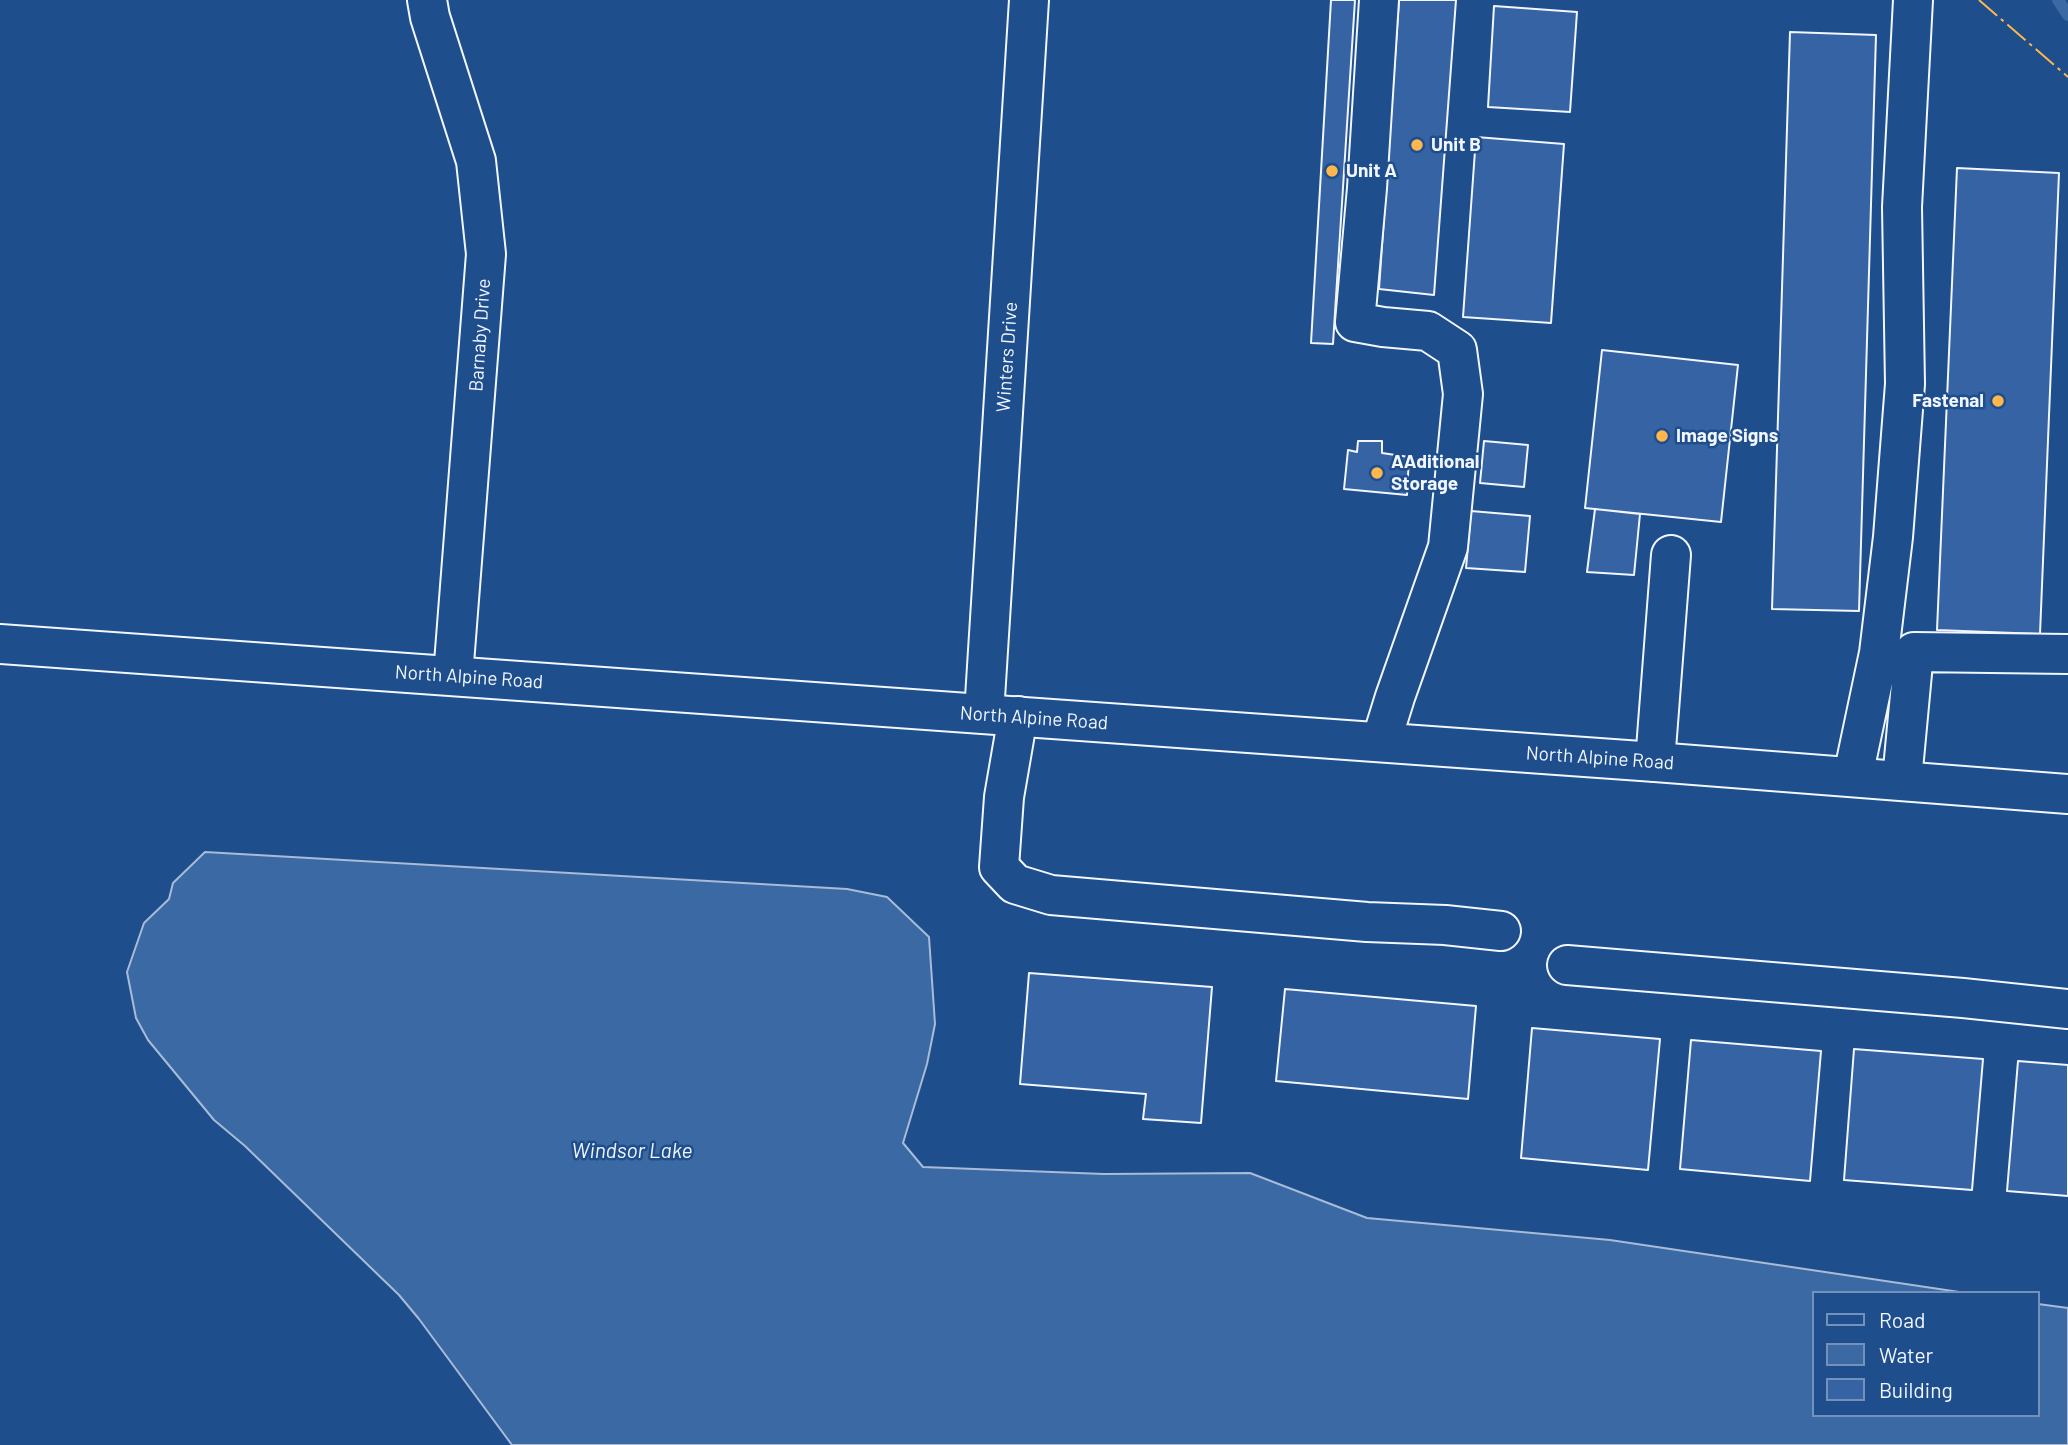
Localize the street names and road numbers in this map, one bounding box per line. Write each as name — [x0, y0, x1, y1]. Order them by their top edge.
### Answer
street label: Barnaby Drive — [465, 278, 495, 392]
street label: Winters Drive — [992, 301, 1022, 413]
street label: North Alpine Road — [394, 660, 544, 694]
street label: North Alpine Road — [959, 701, 1109, 735]
street label: North Alpine Road — [1525, 741, 1675, 775]

